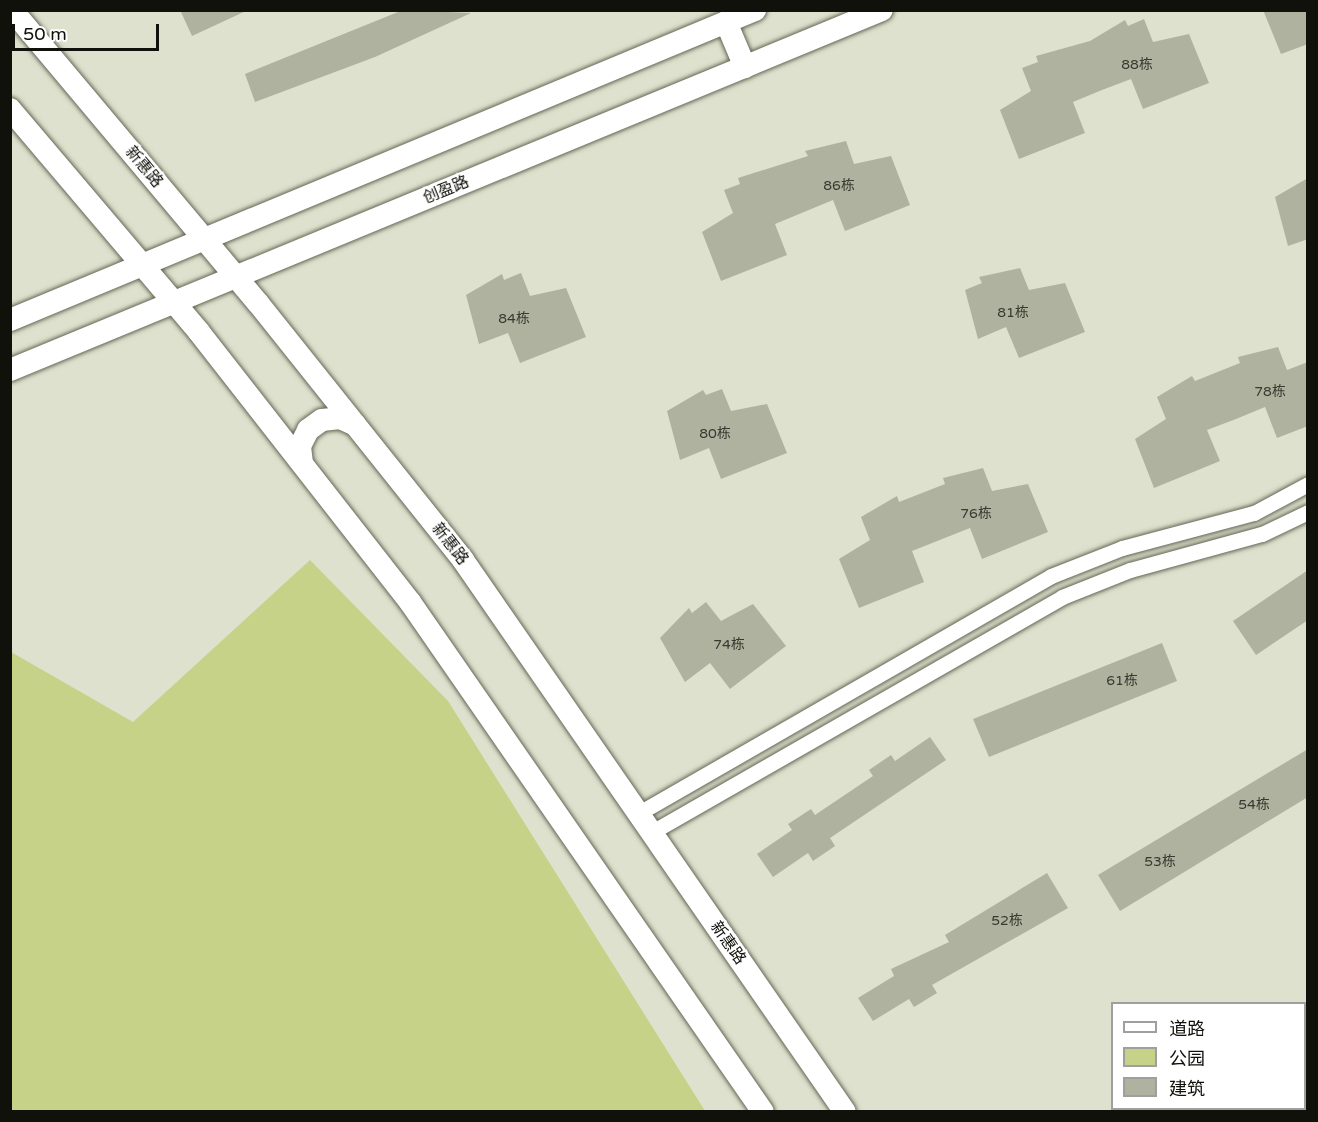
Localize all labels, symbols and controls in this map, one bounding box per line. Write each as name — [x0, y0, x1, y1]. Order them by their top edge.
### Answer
scale bar — [15, 12, 162, 50]
text: 50 m — [23, 23, 67, 45]
house number: 88栋 — [1121, 57, 1153, 73]
street label: 新惠路 — [121, 142, 167, 192]
street label: 创盈路 — [420, 172, 472, 208]
house number: 86栋 — [823, 178, 855, 194]
house number: 81栋 — [997, 305, 1029, 321]
house number: 84栋 — [498, 311, 530, 327]
house number: 78栋 — [1254, 384, 1286, 400]
house number: 80栋 — [699, 426, 731, 442]
house number: 76栋 — [960, 506, 992, 522]
street label: 新惠路 — [428, 519, 472, 569]
house number: 74栋 — [713, 637, 745, 653]
house number: 61栋 — [1106, 673, 1138, 689]
house number: 54栋 — [1238, 797, 1270, 813]
house number: 53栋 — [1144, 854, 1176, 870]
house number: 52栋 — [991, 913, 1023, 929]
street label: 新惠路 — [706, 918, 750, 968]
legend — [1111, 1002, 1306, 1110]
text: 道路 — [1169, 1018, 1205, 1040]
text: 公园 — [1169, 1048, 1205, 1070]
text: 建筑 — [1169, 1078, 1205, 1100]

